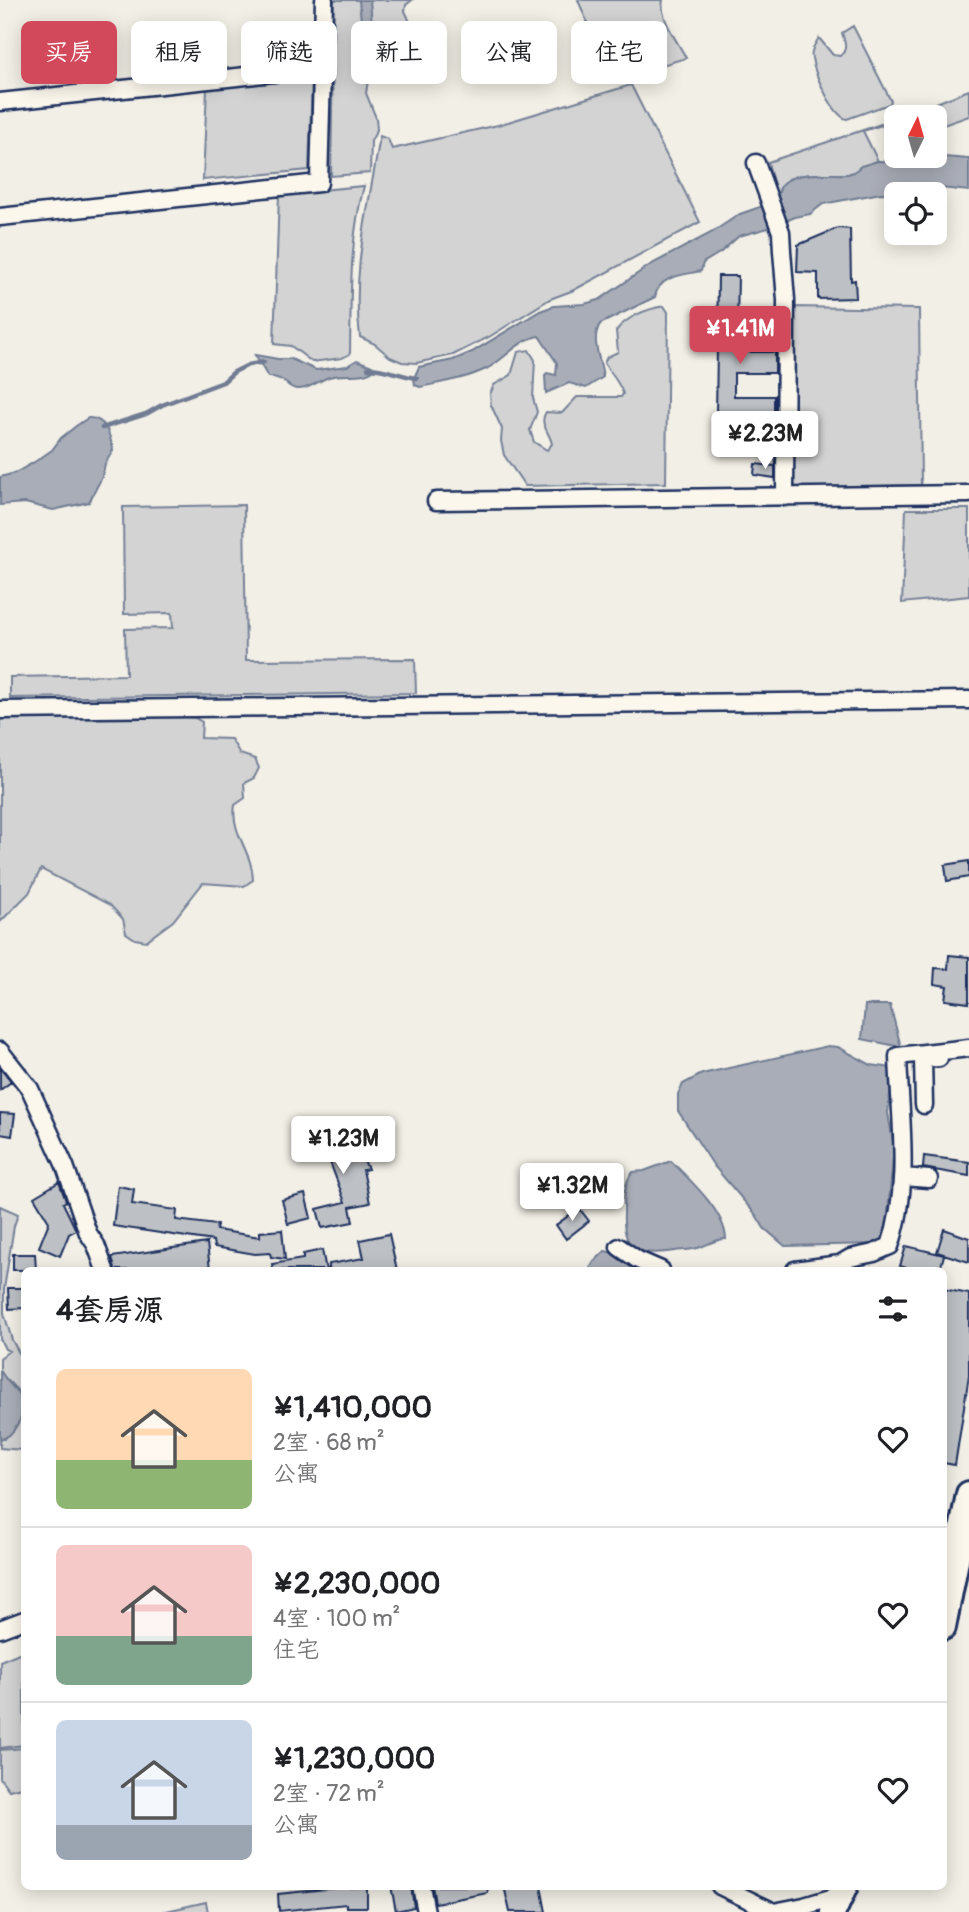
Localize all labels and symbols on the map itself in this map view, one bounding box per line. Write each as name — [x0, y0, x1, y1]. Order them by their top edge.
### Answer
north arrow — [884, 105, 947, 168]
pin: ¥1.41M — [683, 306, 797, 366]
pin: ¥2.23M — [708, 412, 822, 471]
pin: ¥1.23M — [286, 1116, 400, 1176]
pin: ¥1.32M — [515, 1164, 629, 1223]

